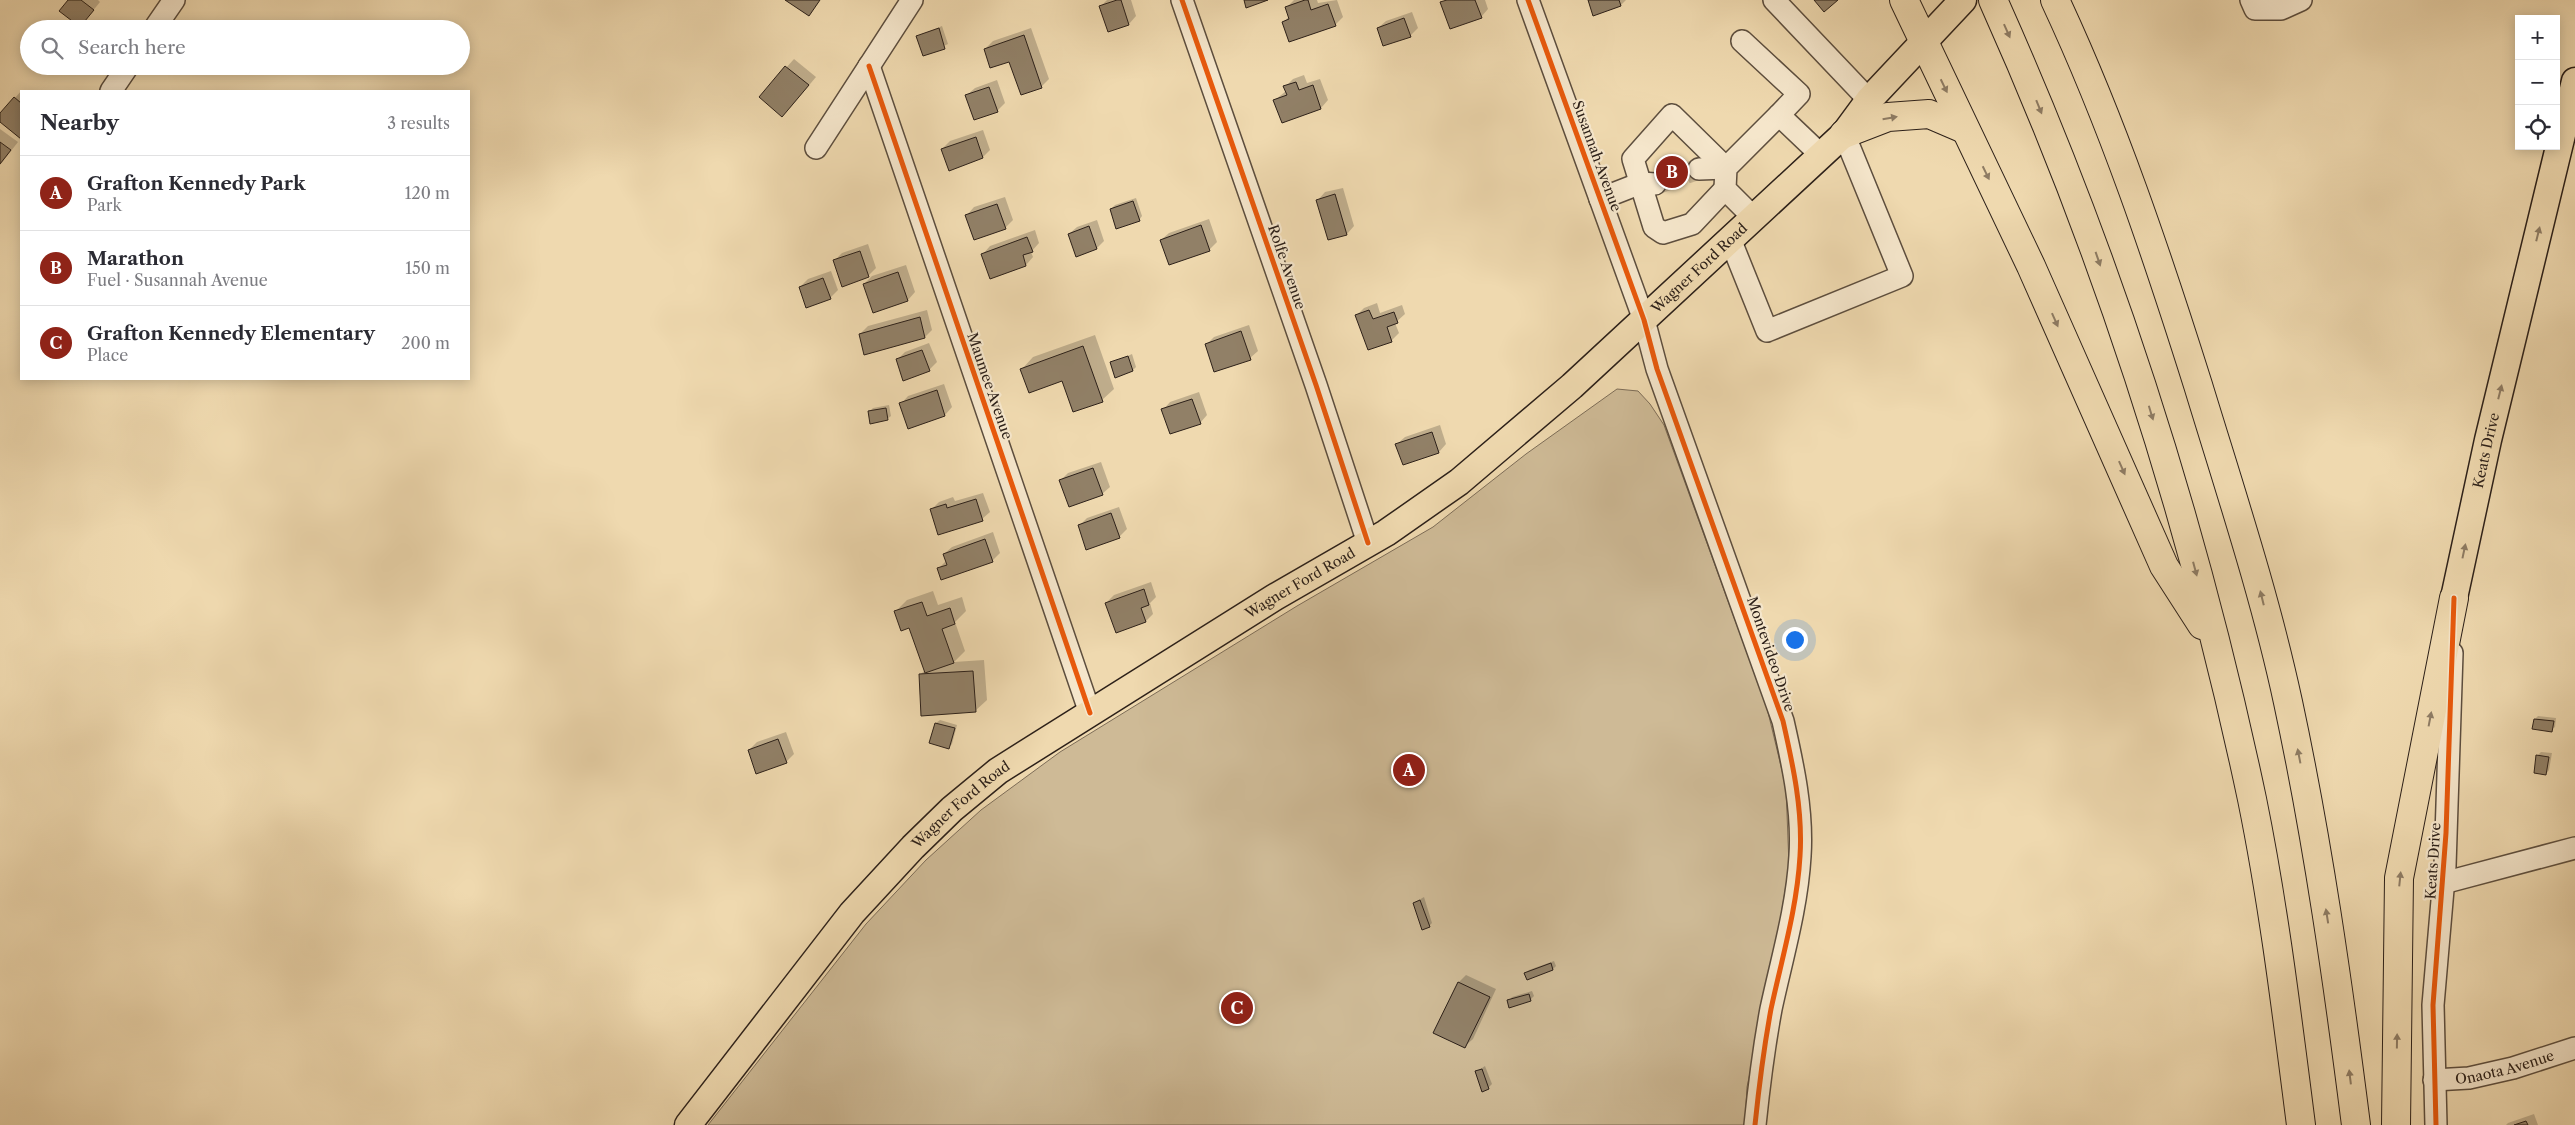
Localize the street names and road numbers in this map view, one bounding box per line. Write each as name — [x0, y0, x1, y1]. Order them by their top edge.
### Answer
street label: Susannah Avenue — [1569, 98, 1626, 214]
street label: Wagner Ford Road — [1647, 219, 1751, 318]
street label: Rolfe Avenue — [1264, 222, 1310, 312]
street label: Maumee Avenue — [963, 330, 1017, 442]
street label: Keats Drive — [2469, 411, 2503, 490]
street label: Wagner Ford Road — [1241, 543, 1359, 623]
street label: Montevideo Drive — [1743, 594, 1799, 714]
street label: Wagner Ford Road — [907, 757, 1014, 853]
street label: Keats Drive — [2421, 822, 2445, 900]
street label: Onaota Avenue — [2455, 1046, 2556, 1088]

